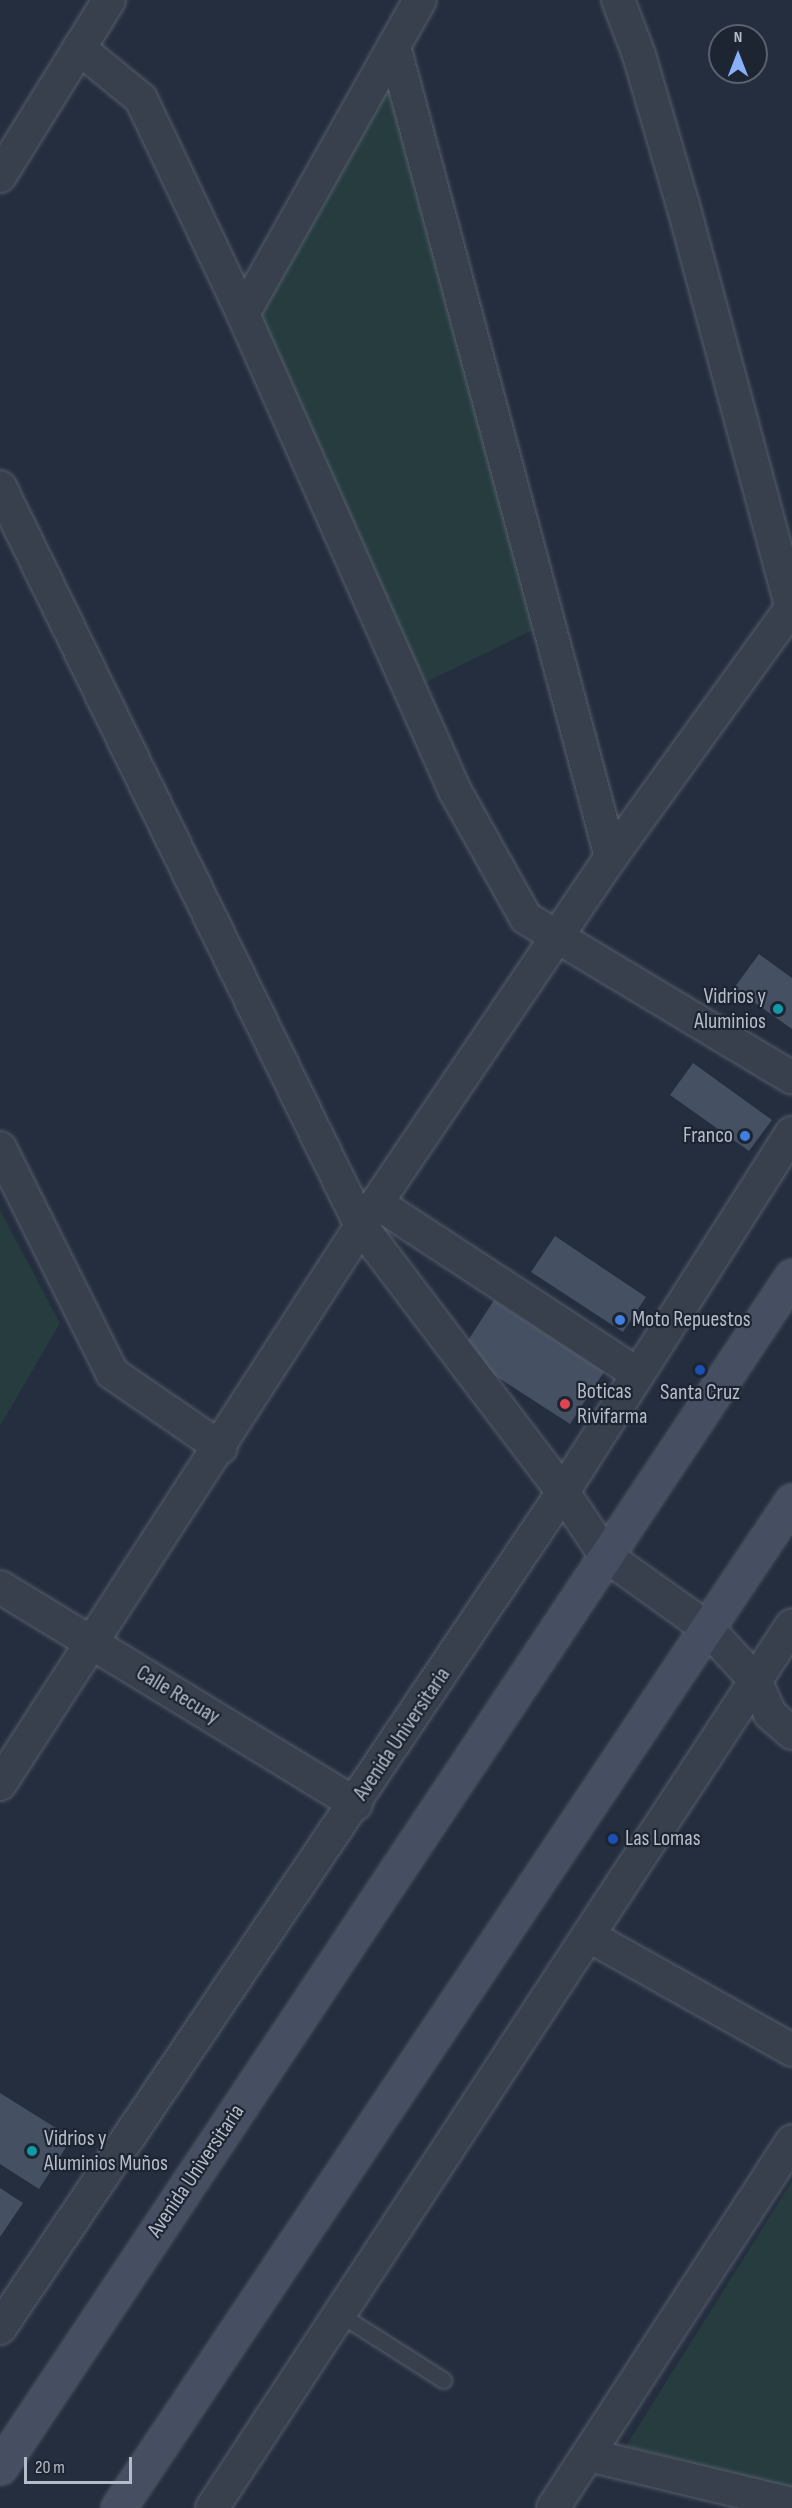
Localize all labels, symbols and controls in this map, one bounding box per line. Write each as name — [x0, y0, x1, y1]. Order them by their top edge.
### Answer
north arrow — [708, 24, 768, 84]
text: N — [734, 28, 742, 47]
place label: Vidrios y Aluminios — [694, 983, 766, 1034]
marker: Vidrios y Aluminios — [771, 1002, 785, 1016]
place label: Franco — [683, 1123, 733, 1149]
marker: Franco — [738, 1129, 752, 1143]
place label: Moto Repuestos — [632, 1307, 751, 1333]
marker: Moto Repuestos — [613, 1313, 627, 1327]
marker: Santa Cruz — [693, 1363, 707, 1377]
place label: Boticas Rivifarma — [577, 1378, 647, 1430]
place label: Santa Cruz — [660, 1380, 740, 1406]
marker: Boticas Rivifarma — [558, 1397, 572, 1411]
street label: Calle Recuay — [131, 1660, 225, 1730]
street label: Avenida Universitaria — [348, 1663, 456, 1805]
place label: Las Lomas — [625, 1826, 701, 1852]
marker: Las Lomas — [606, 1832, 620, 1846]
street label: Avenida Universitaria — [142, 2100, 250, 2242]
place label: Vidrios y Aluminios Muños — [44, 2125, 168, 2176]
marker: Vidrios y Aluminios Muños — [25, 2144, 39, 2158]
scale bar — [27, 2445, 135, 2483]
text: 20 m — [35, 2457, 65, 2478]

